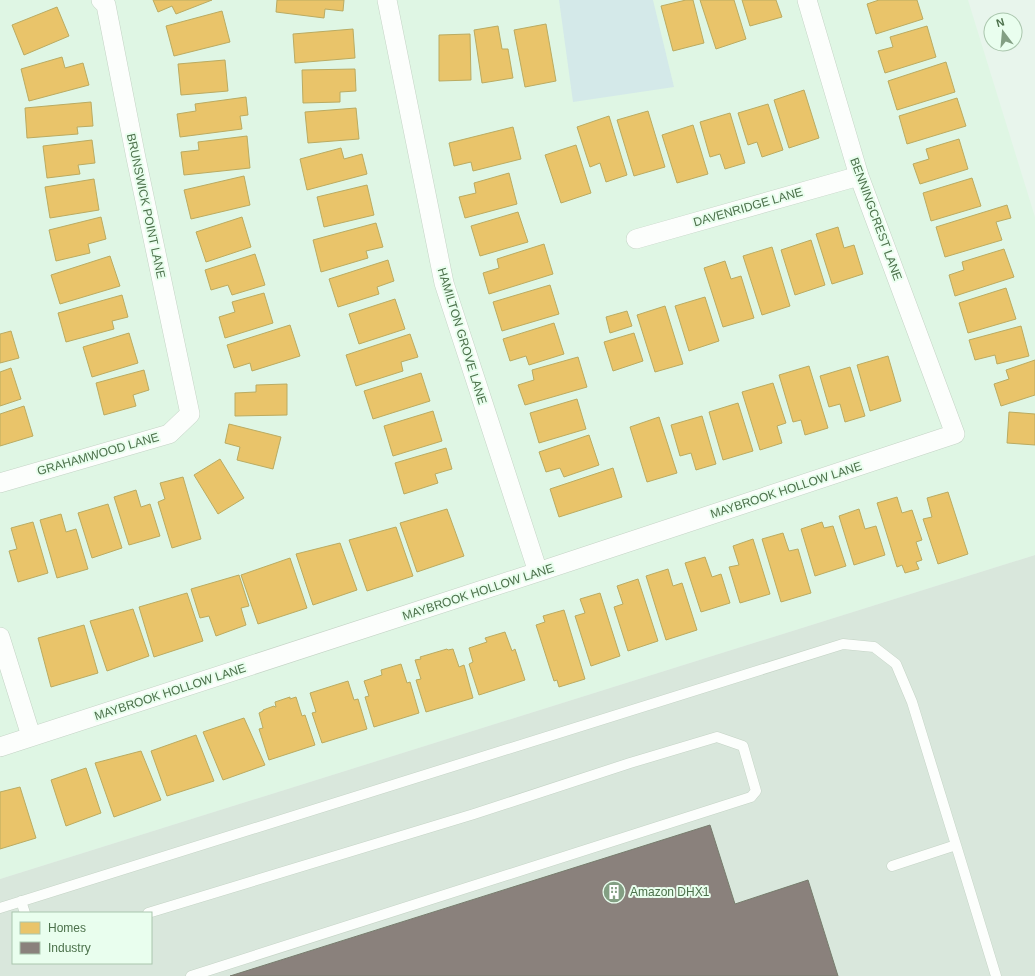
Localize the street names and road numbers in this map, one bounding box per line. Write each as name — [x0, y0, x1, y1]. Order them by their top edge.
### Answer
street label: BRUNSWICK POINT LANE — [124, 132, 168, 280]
street label: BENNINGCREST LANE — [847, 156, 905, 282]
street label: DAVENRIDGE LANE — [692, 185, 804, 229]
street label: HAMILTON GROVE LANE — [435, 266, 489, 406]
street label: GRAHAMWOOD LANE — [36, 430, 160, 478]
street label: MAYBROOK HOLLOW LANE — [708, 459, 864, 521]
street label: MAYBROOK HOLLOW LANE — [400, 561, 556, 623]
street label: MAYBROOK HOLLOW LANE — [92, 661, 248, 723]

